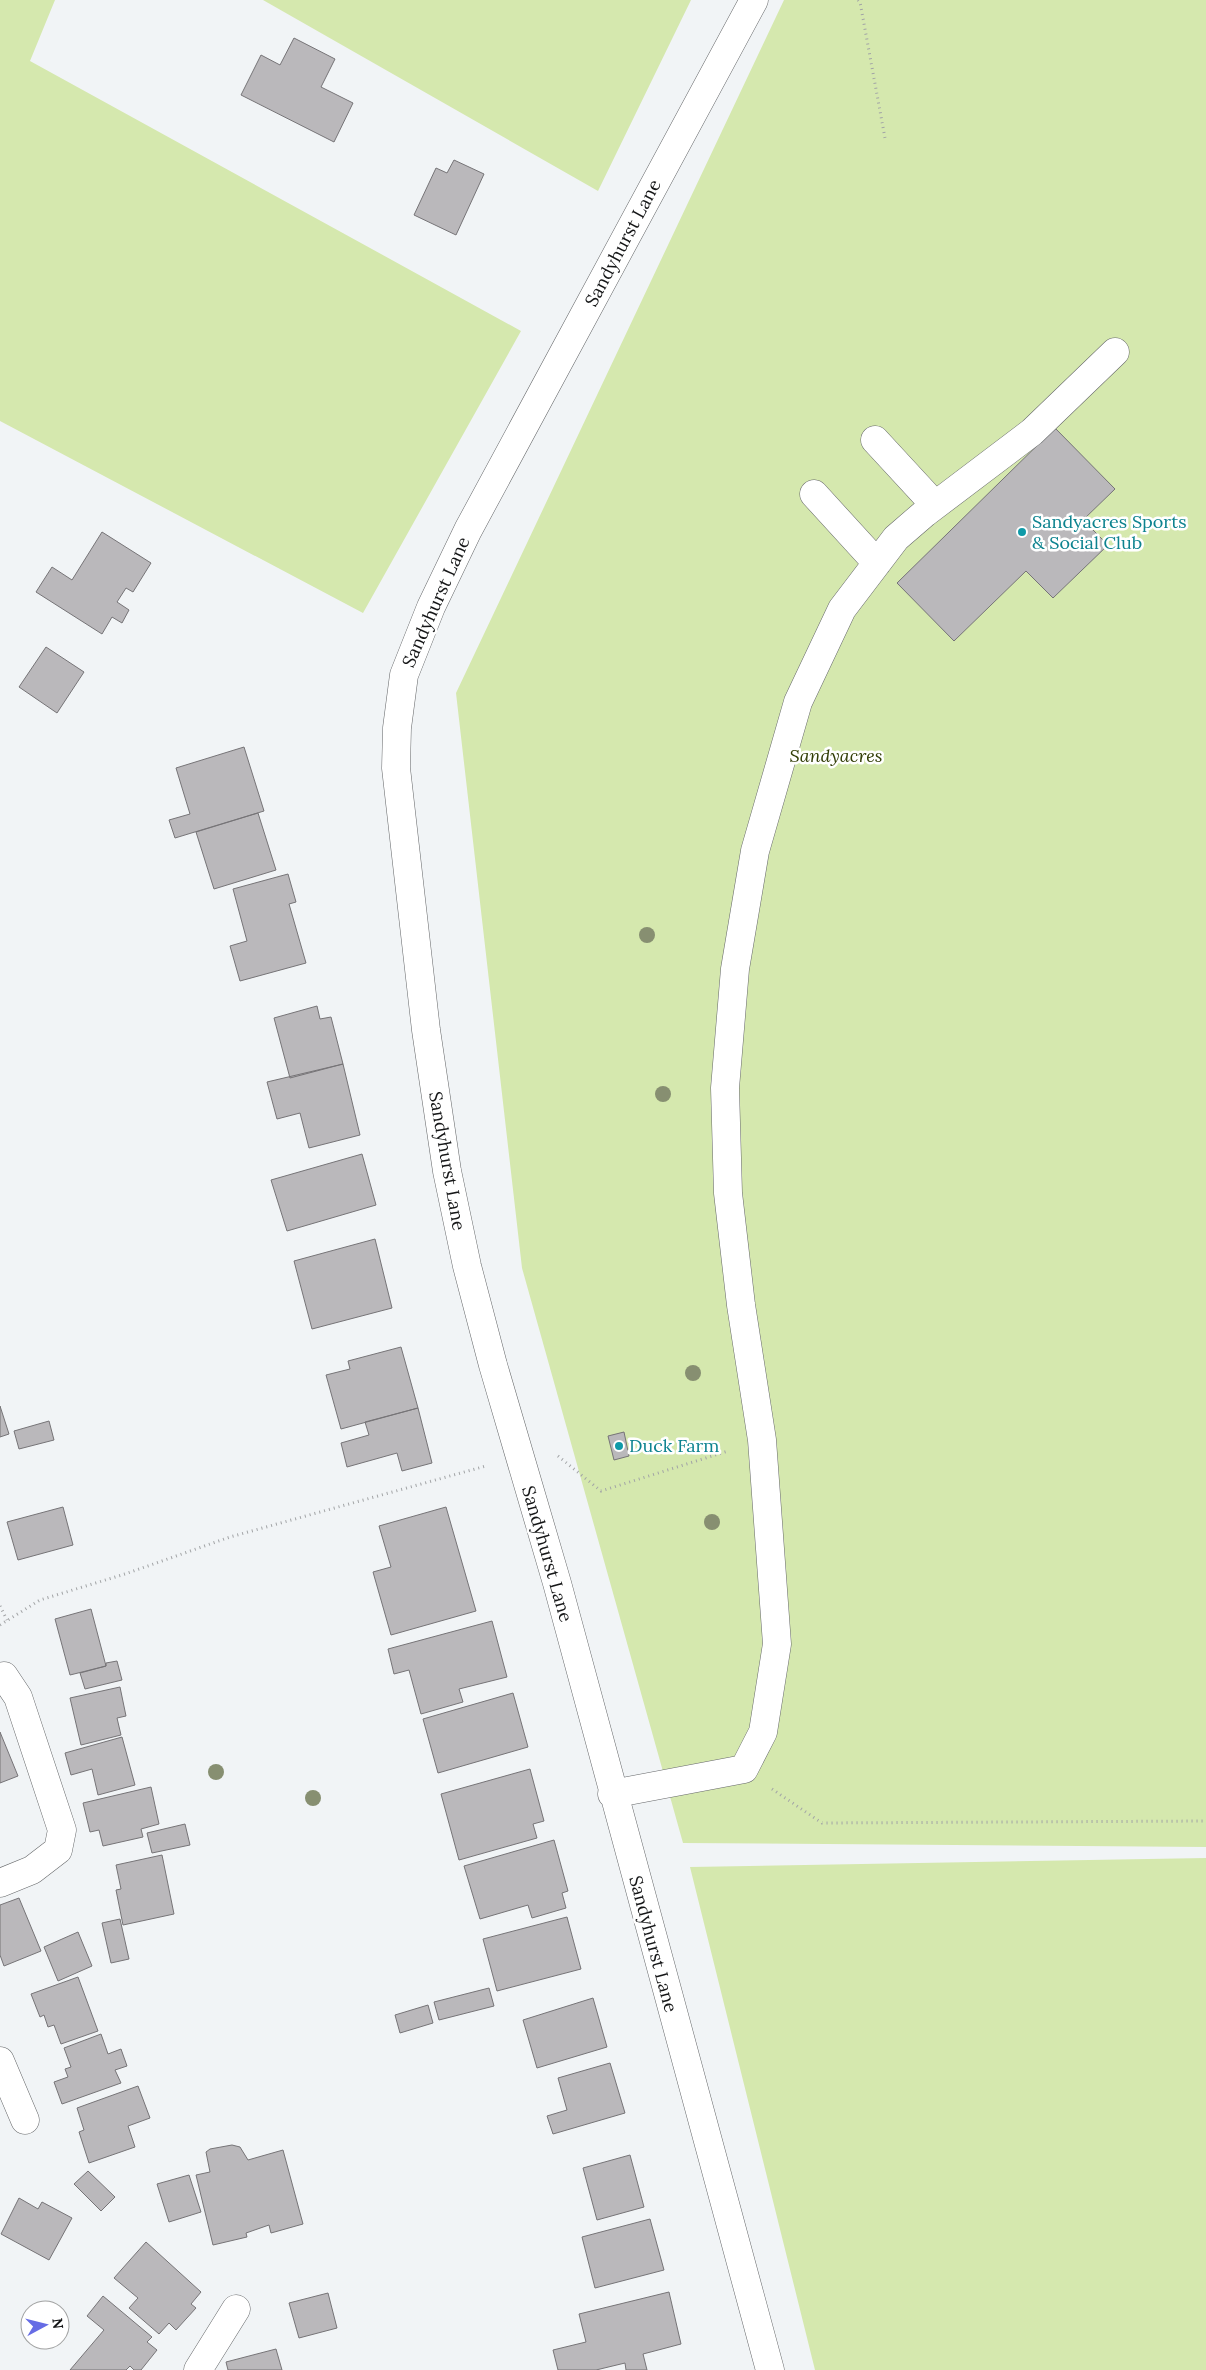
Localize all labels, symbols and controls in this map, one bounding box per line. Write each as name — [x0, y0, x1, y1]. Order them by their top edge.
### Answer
street label: Sandyhurst Lane — [579, 175, 666, 310]
place label: Sandyacres Sports & Social Club — [1032, 510, 1187, 554]
marker: Sandyacres Sports & Social Club — [1016, 526, 1028, 538]
street label: Sandyhurst Lane — [396, 533, 475, 671]
park label: Sandyacres — [789, 744, 883, 767]
street label: Sandyhurst Lane — [424, 1090, 471, 1232]
place label: Duck Farm — [629, 1434, 719, 1457]
marker: Duck Farm — [613, 1440, 625, 1452]
street label: Sandyhurst Lane — [517, 1483, 578, 1625]
street label: Sandyhurst Lane — [624, 1873, 683, 2015]
north arrow — [20, 2300, 70, 2350]
text: N — [48, 2317, 68, 2330]

